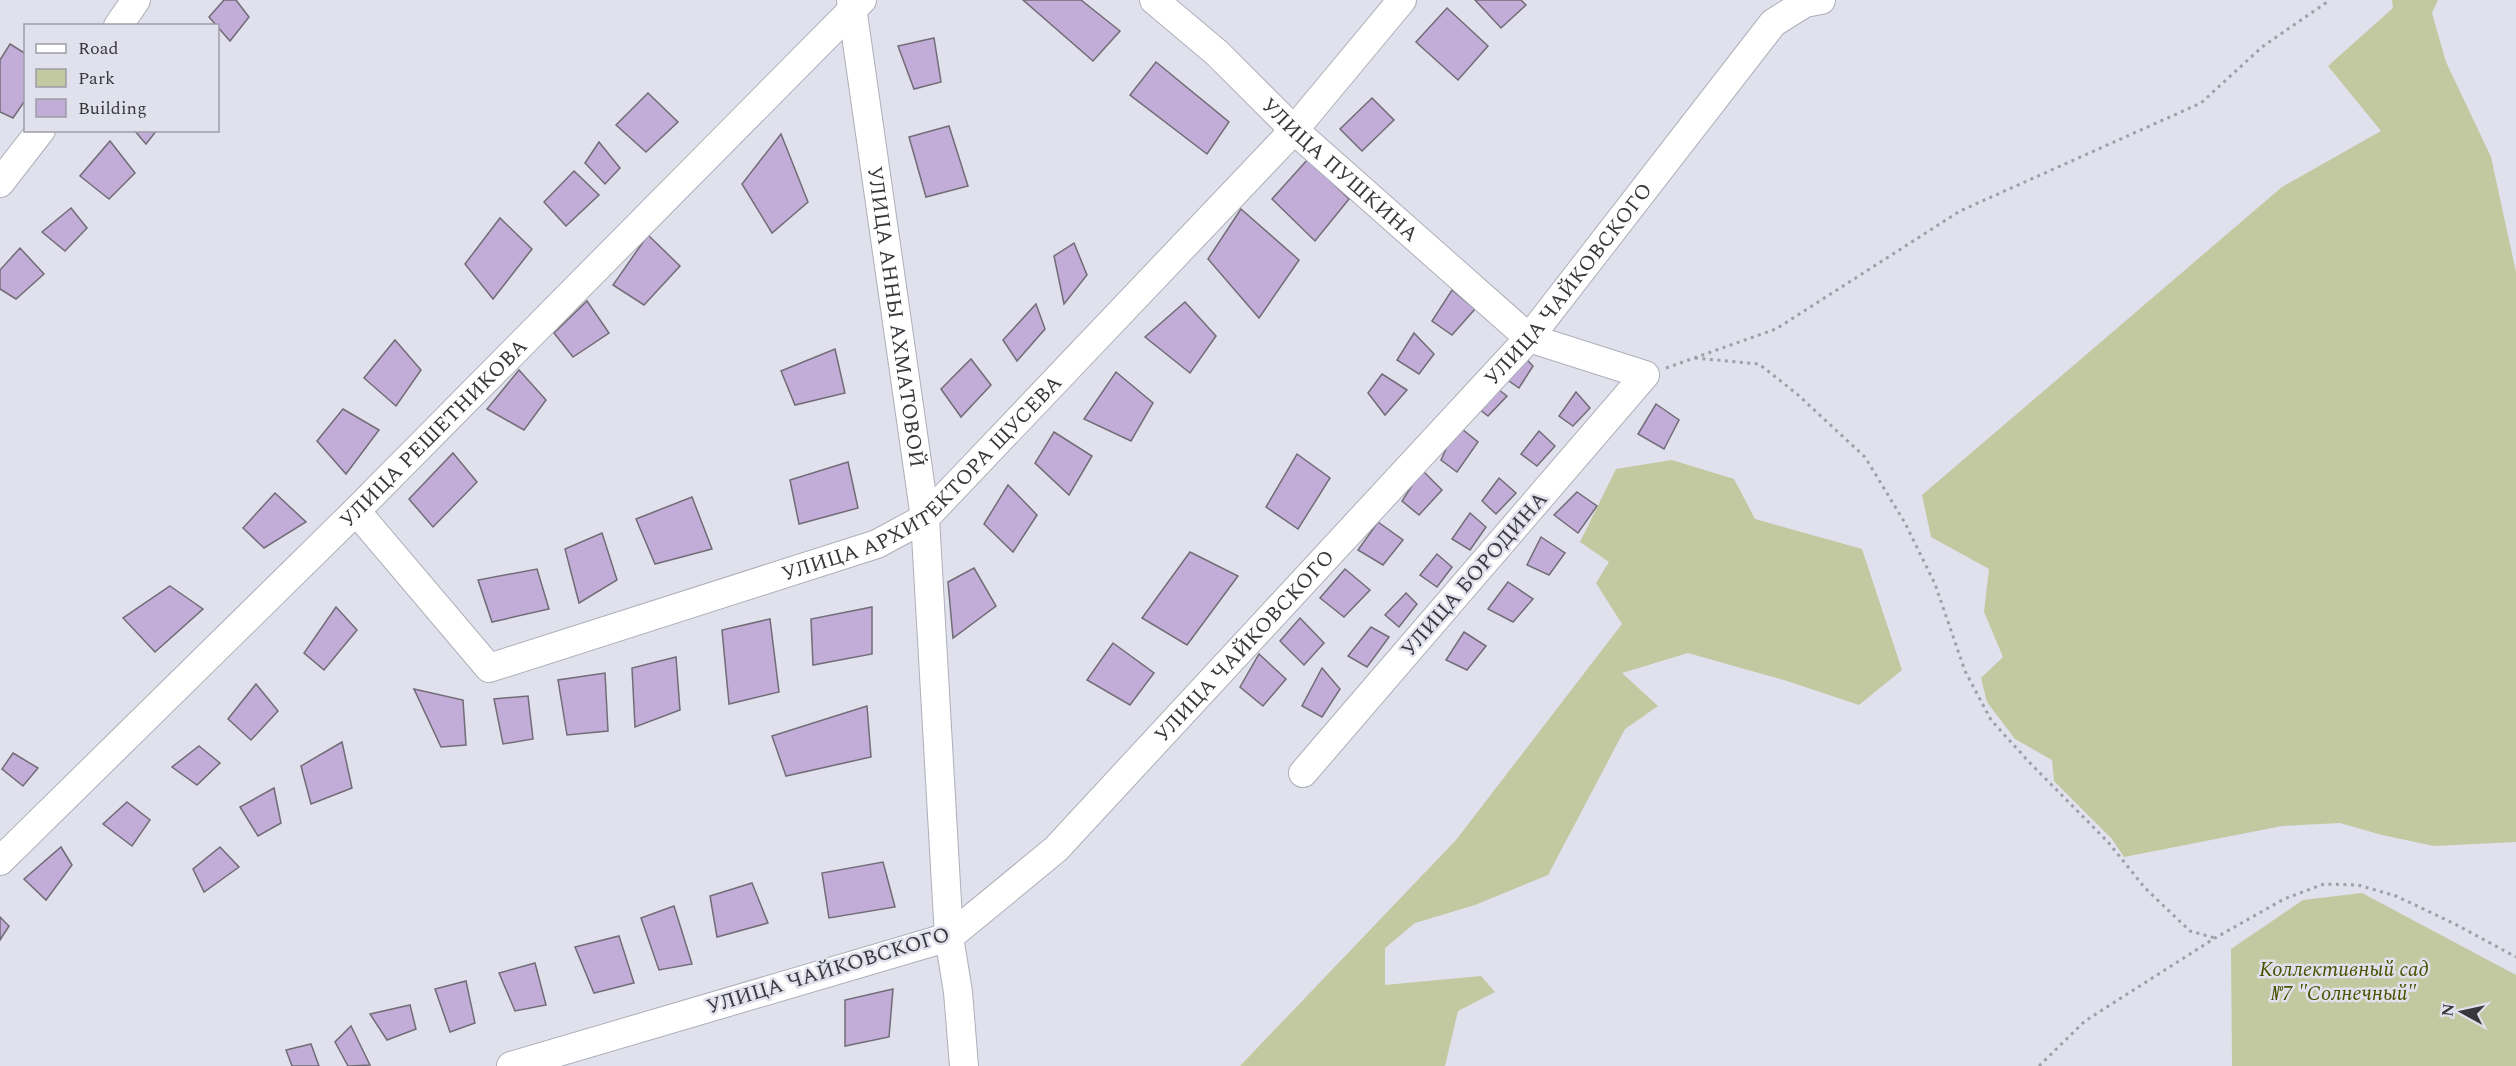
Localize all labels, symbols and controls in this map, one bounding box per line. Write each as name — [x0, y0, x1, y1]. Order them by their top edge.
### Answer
legend — [24, 24, 219, 132]
text: Road — [78, 35, 119, 62]
text: Park — [78, 65, 115, 92]
street label: УЛИЦА ПУШКИНА — [1253, 91, 1426, 250]
text: Building — [78, 95, 147, 122]
street label: УЛИЦА АННЫ АХМАТОВОЙ — [858, 164, 933, 470]
street label: УЛИЦА ЧАЙКОВСКОГО — [1477, 176, 1661, 394]
street label: УЛИЦА РЕШЕТНИКОВА — [332, 331, 536, 536]
street label: УЛИЦА АРХИТЕКТОРА ЩУСЕВА — [778, 368, 1070, 590]
street label: УЛИЦА БОРОДИНА — [1394, 485, 1556, 665]
street label: УЛИЦА ЧАЙКОВСКОГО — [1147, 543, 1343, 750]
street label: УЛИЦА ЧАЙКОВСКОГО — [703, 919, 954, 1023]
park label: Коллективный сад №7 "Солнечный" — [2259, 954, 2429, 1010]
north arrow — [2432, 982, 2492, 1042]
text: N — [2435, 1002, 2461, 1018]

